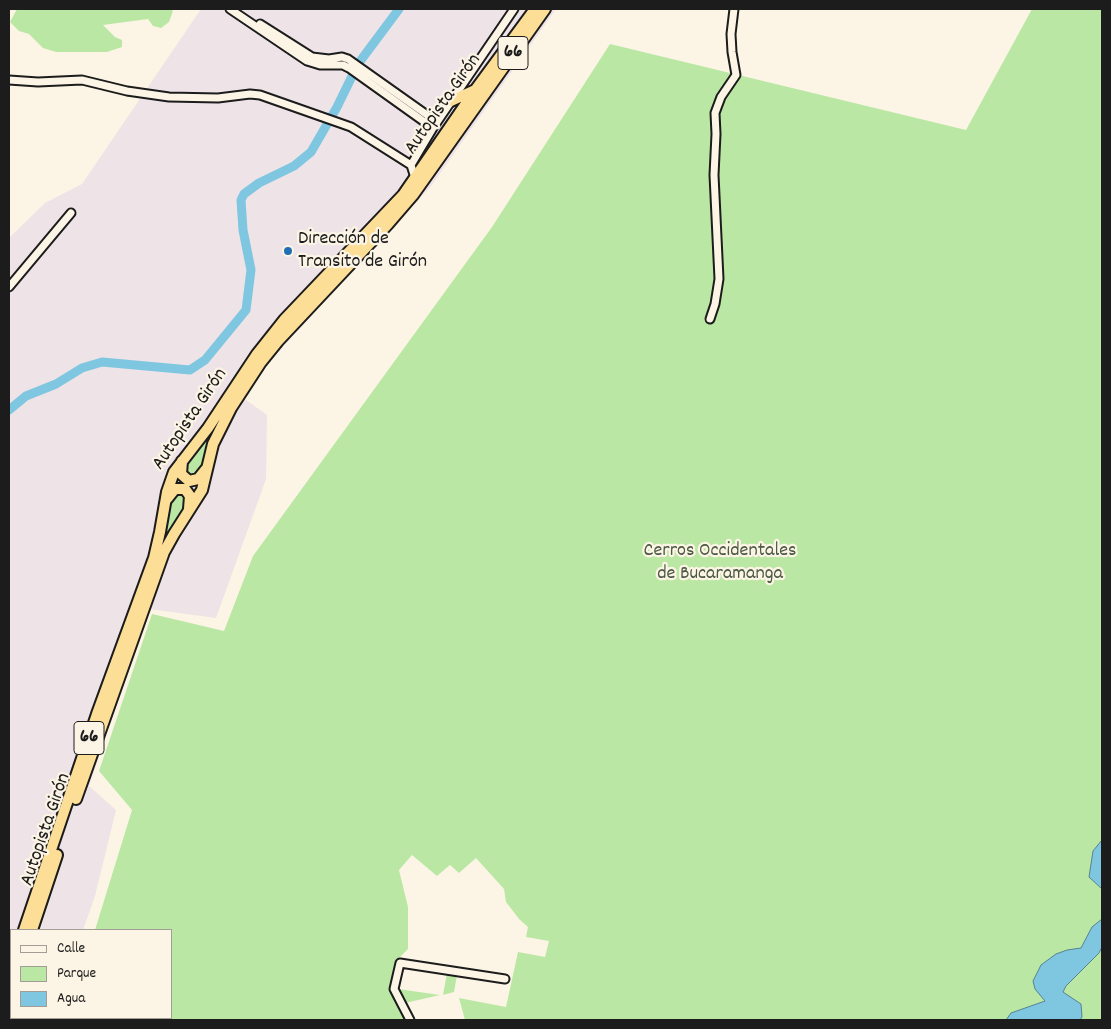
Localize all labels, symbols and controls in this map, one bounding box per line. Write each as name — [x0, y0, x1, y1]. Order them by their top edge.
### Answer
road number: 66 — [498, 36, 528, 70]
street label: Autopista Girón — [400, 50, 488, 160]
place label: Dirección de Transito de Girón — [298, 228, 427, 275]
marker: Dirección de Transito de Girón — [282, 245, 294, 257]
street label: Autopista Girón — [148, 364, 234, 476]
park label: Cerros Occidentales de Bucaramanga — [644, 540, 796, 587]
road number: 66 — [74, 721, 104, 754]
street label: Autopista Girón — [16, 770, 78, 890]
legend — [10, 929, 172, 1019]
text: Calle — [57, 938, 85, 960]
text: Parque — [57, 963, 96, 985]
text: Agua — [57, 988, 85, 1010]

